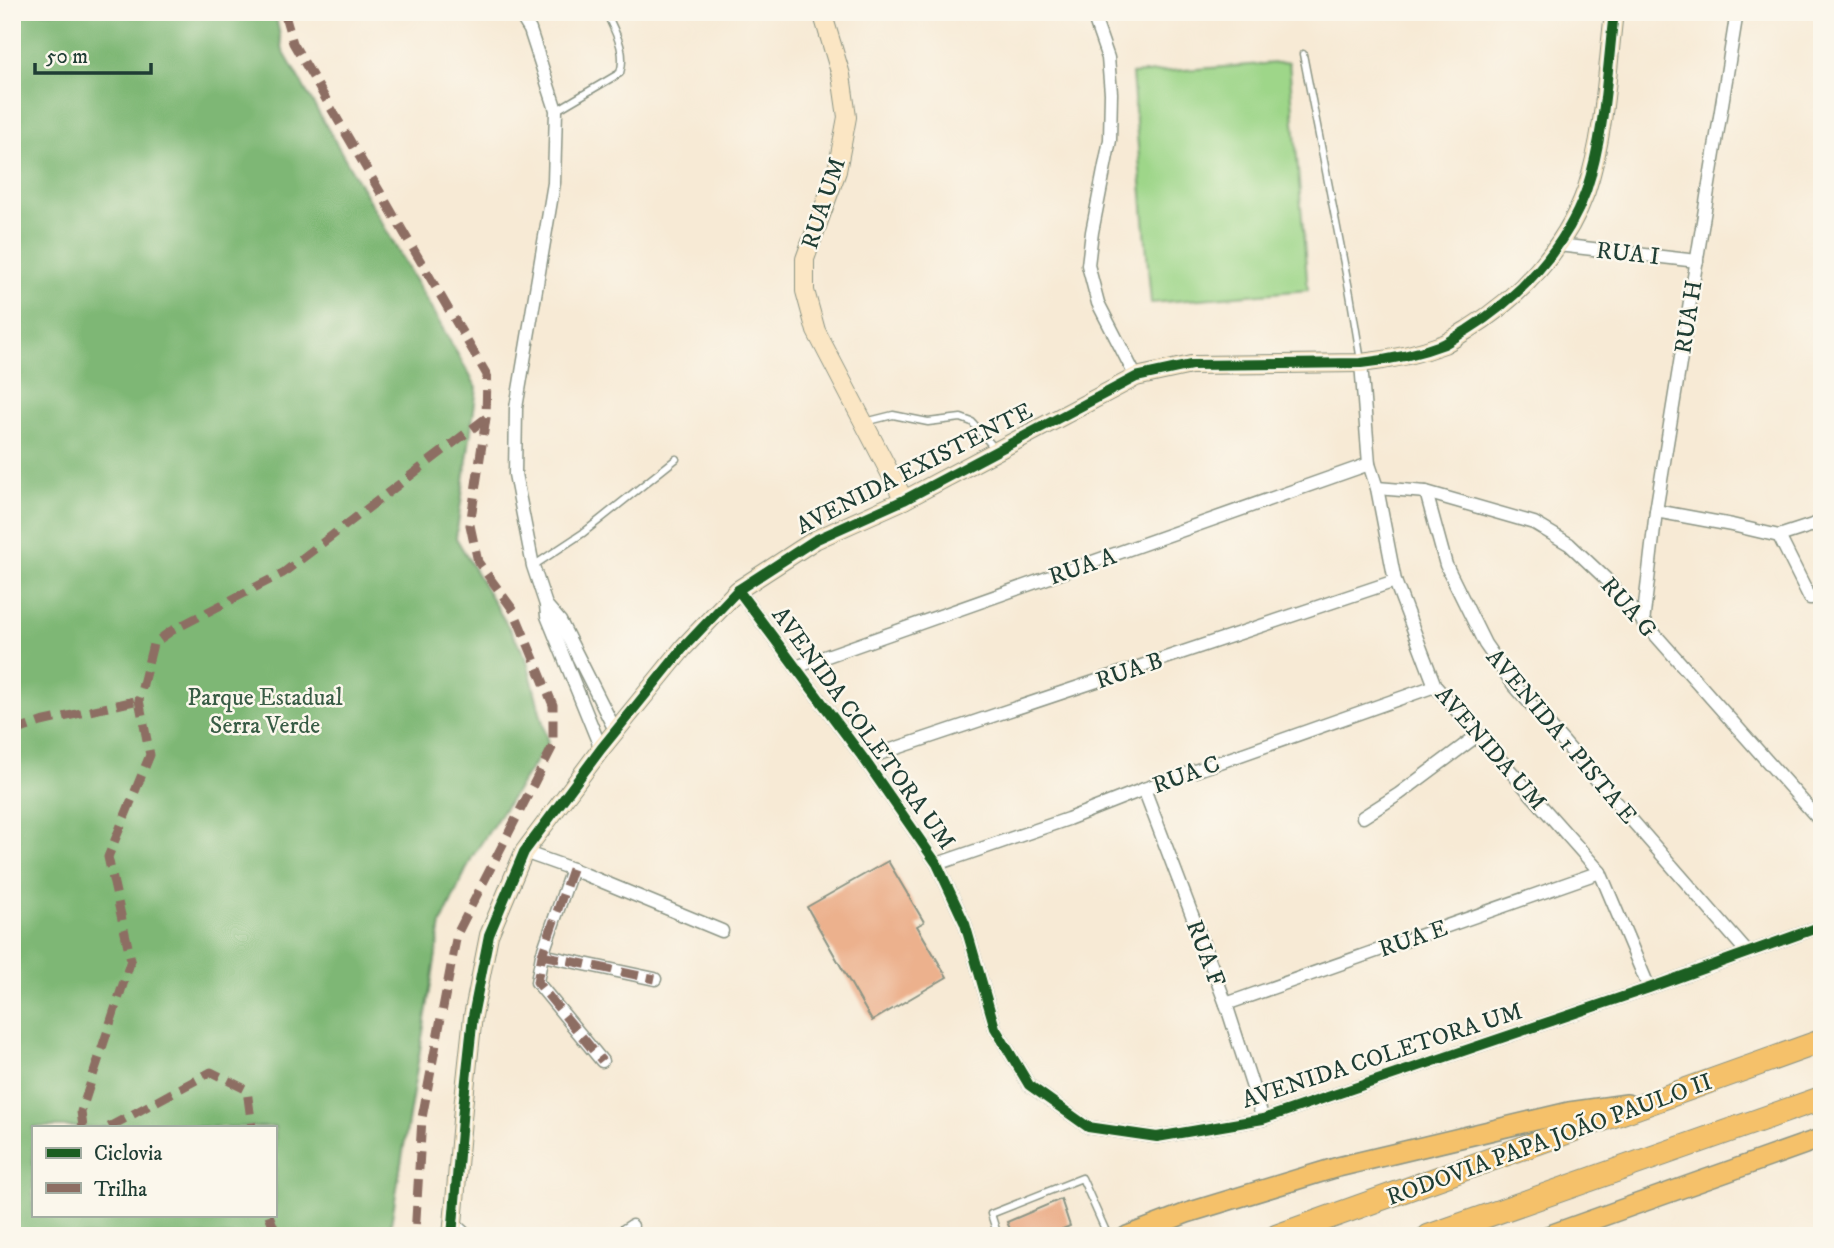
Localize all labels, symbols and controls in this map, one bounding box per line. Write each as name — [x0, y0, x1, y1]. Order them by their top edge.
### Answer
scale bar — [35, 32, 150, 76]
text: 50 m — [46, 44, 88, 70]
street label: RUA UM — [795, 154, 853, 253]
street label: RUA I — [1595, 236, 1661, 272]
street label: RUA H — [1668, 278, 1710, 356]
street label: AVENIDA EXISTENTE — [791, 396, 1038, 542]
street label: RUA A — [1045, 541, 1121, 592]
street label: RUA G — [1594, 571, 1663, 644]
street label: AVENIDA COLETORA UM — [765, 601, 962, 856]
street label: AVENIDA 1 PISTA E — [1479, 643, 1643, 830]
street label: RUA B — [1092, 646, 1167, 696]
street label: AVENIDA UM — [1428, 680, 1552, 817]
park label: Parque Estadual Serra Verde — [187, 683, 343, 741]
street label: RUA C — [1148, 749, 1224, 801]
street label: RUA E — [1375, 913, 1452, 965]
street label: RUA F — [1179, 916, 1231, 991]
street label: AVENIDA COLETORA UM — [1238, 996, 1526, 1116]
street label: RODOVIA PAPA JOÃO PAULO II — [1382, 1066, 1716, 1213]
legend — [32, 1126, 276, 1216]
text: Ciclovia — [94, 1141, 162, 1167]
text: Trilha — [94, 1177, 147, 1203]

